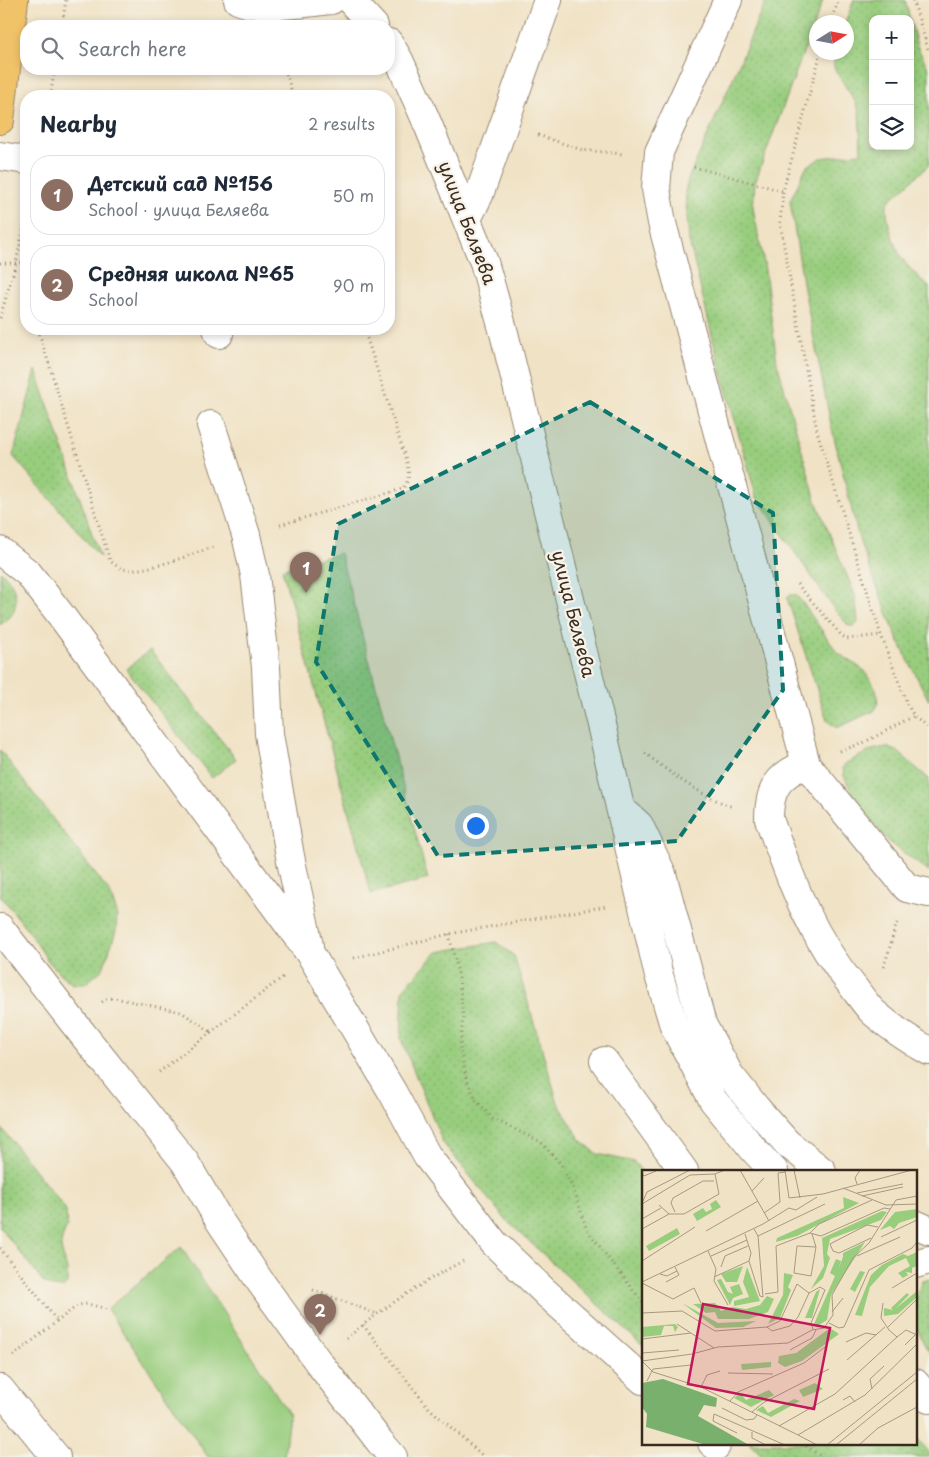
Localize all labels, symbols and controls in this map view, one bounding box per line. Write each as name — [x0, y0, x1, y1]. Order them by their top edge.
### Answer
north arrow — [809, 15, 854, 60]
map controls — [869, 15, 914, 150]
button: + — [869, 15, 914, 60]
search box — [20, 20, 395, 75]
icon: search — [38, 34, 66, 62]
text: Search here — [78, 34, 187, 62]
button: − — [869, 60, 914, 105]
button: layers — [869, 105, 914, 150]
text: Nearby — [40, 107, 117, 139]
text: 2 results — [308, 111, 375, 135]
street label: улица Беляева — [432, 157, 505, 289]
text: Детский сад №156 — [88, 169, 273, 197]
text: 1 — [53, 183, 61, 207]
text: 50 m — [333, 183, 374, 207]
text: School · улица Беляева — [88, 197, 269, 221]
text: Средняя школа №65 — [88, 259, 294, 287]
text: 2 — [51, 273, 63, 297]
text: 90 m — [333, 273, 374, 297]
text: School — [88, 287, 138, 311]
street label: улица Беляева — [546, 547, 604, 681]
pin: 1 — [290, 552, 322, 593]
your location — [463, 813, 489, 839]
inset map — [642, 1170, 916, 1444]
pin: 2 — [304, 1294, 336, 1335]

